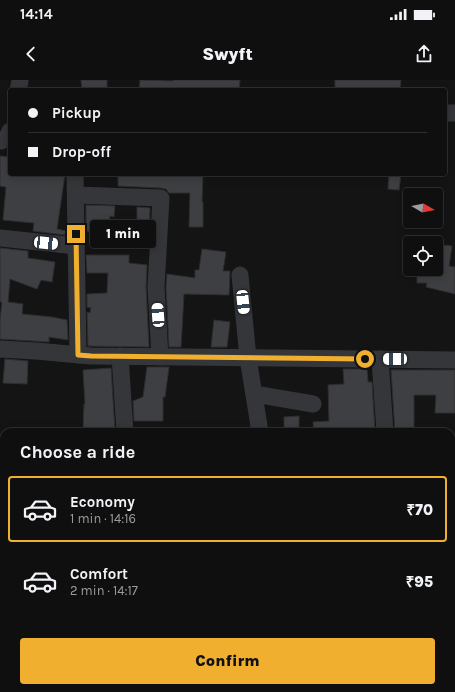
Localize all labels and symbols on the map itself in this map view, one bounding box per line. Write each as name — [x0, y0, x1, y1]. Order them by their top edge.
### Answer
north arrow — [403, 188, 443, 228]
callout: 1 min — [90, 220, 156, 248]
route end — [67, 225, 85, 243]
car — [33, 236, 59, 250]
car — [236, 289, 250, 315]
car — [151, 303, 165, 327]
route start — [356, 350, 374, 368]
car — [383, 353, 407, 365]

